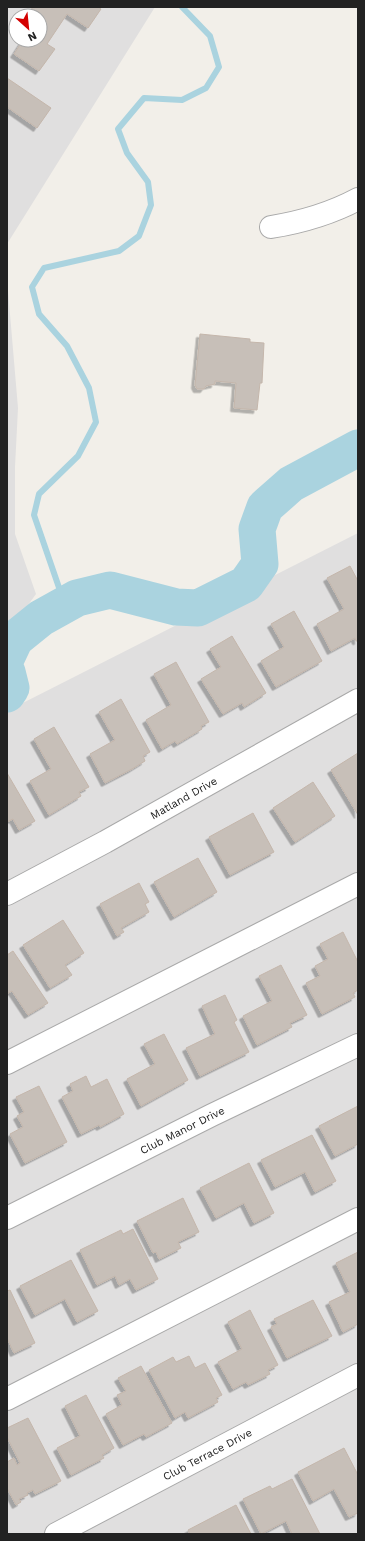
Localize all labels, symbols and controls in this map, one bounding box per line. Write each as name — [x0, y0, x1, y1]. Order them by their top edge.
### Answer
north arrow — [8, 8, 48, 48]
text: N — [26, 29, 39, 44]
street label: Matland Drive — [148, 774, 219, 822]
street label: Club Manor Drive — [138, 1104, 227, 1157]
street label: Club Terrace Drive — [161, 1426, 254, 1484]

